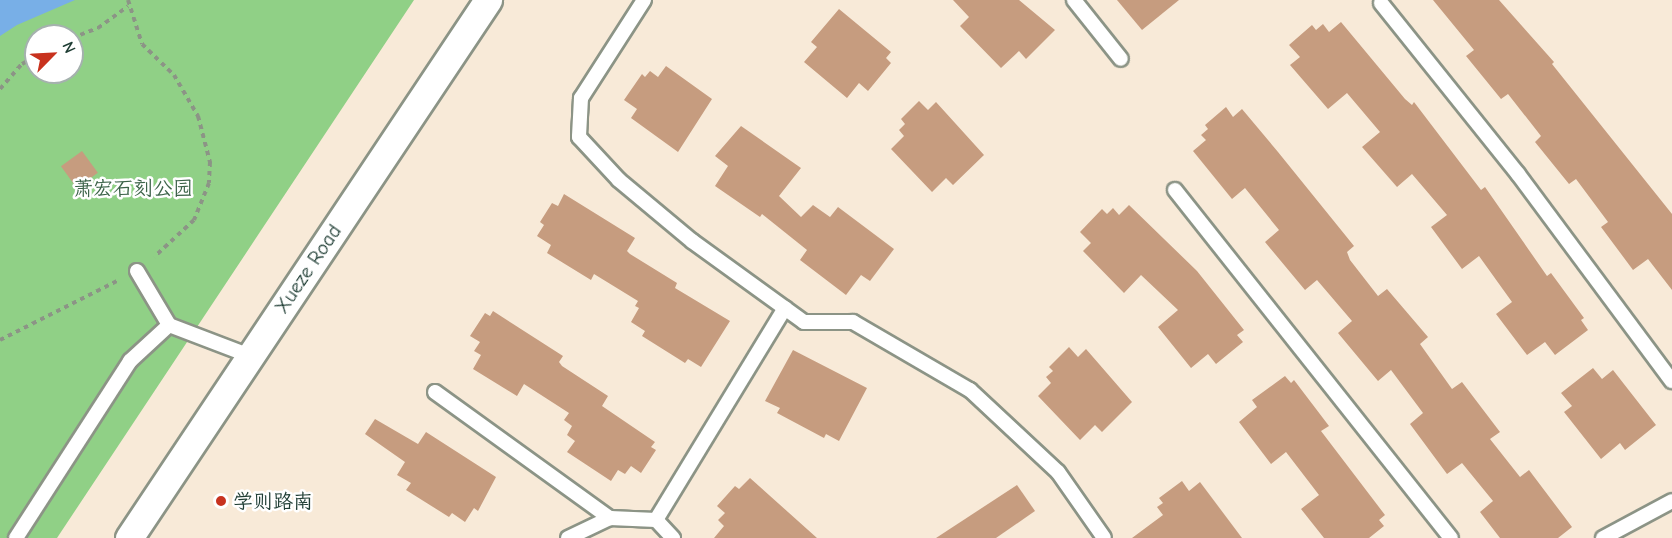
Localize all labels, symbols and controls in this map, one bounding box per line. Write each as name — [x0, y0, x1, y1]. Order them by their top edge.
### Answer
north arrow — [24, 24, 84, 84]
text: N — [58, 39, 79, 56]
park label: 萧宏石刻公园 — [73, 176, 193, 200]
street label: Xueze Road — [270, 220, 346, 318]
place label: 学则路南 — [233, 489, 313, 513]
marker: 学则路南 — [214, 494, 228, 508]

